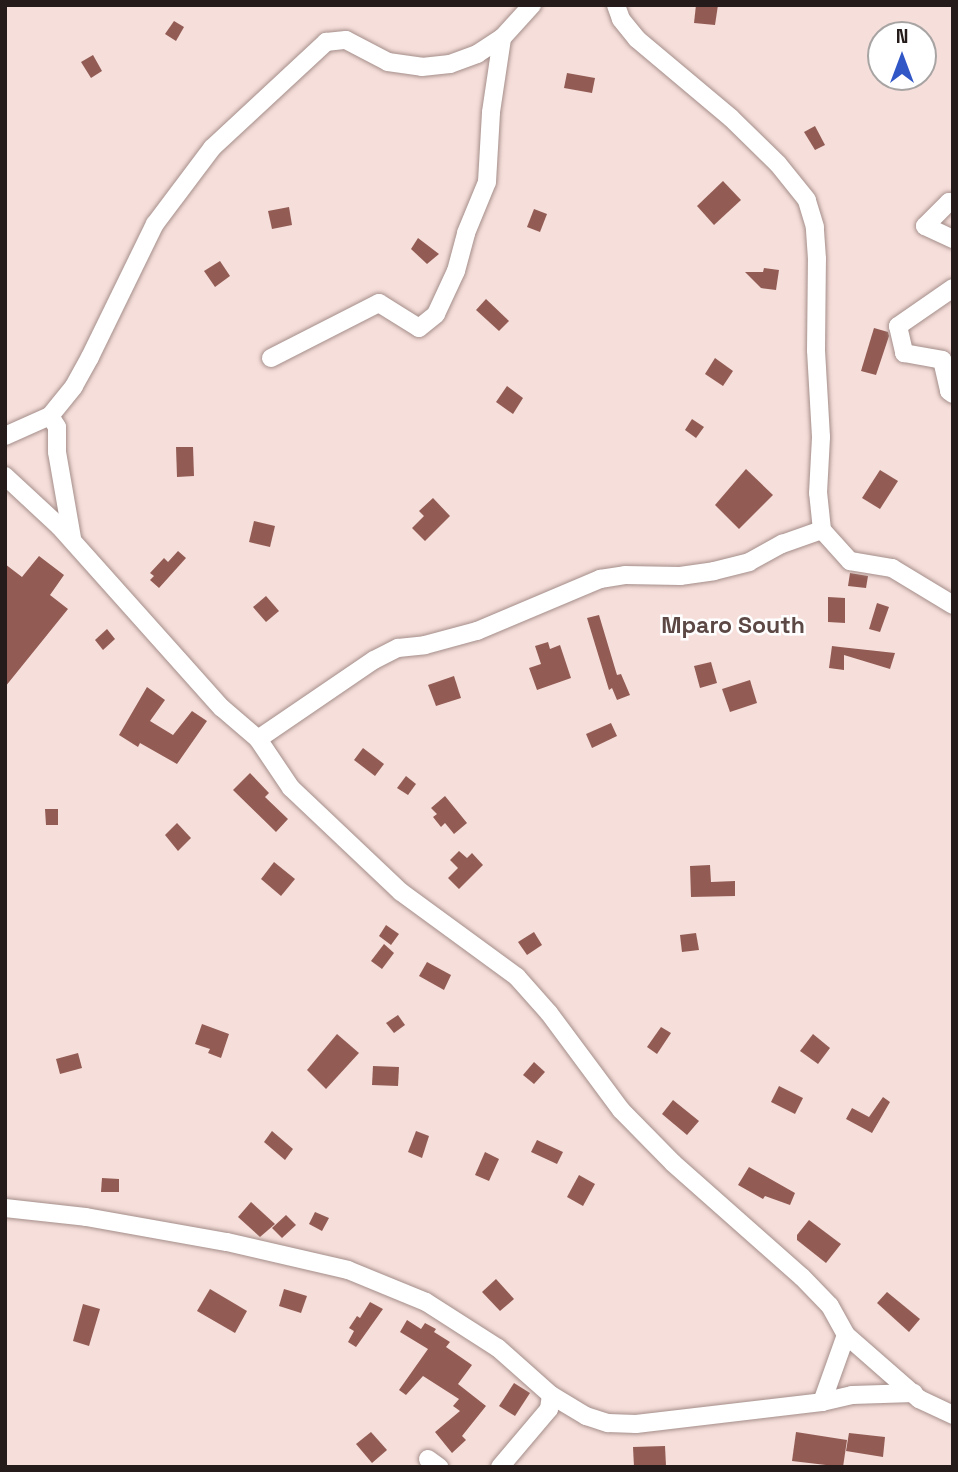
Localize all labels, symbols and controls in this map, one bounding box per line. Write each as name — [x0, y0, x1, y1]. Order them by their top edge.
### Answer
north arrow — [867, 21, 937, 91]
text: N — [896, 24, 908, 49]
district label: Mparo South — [661, 611, 805, 639]

